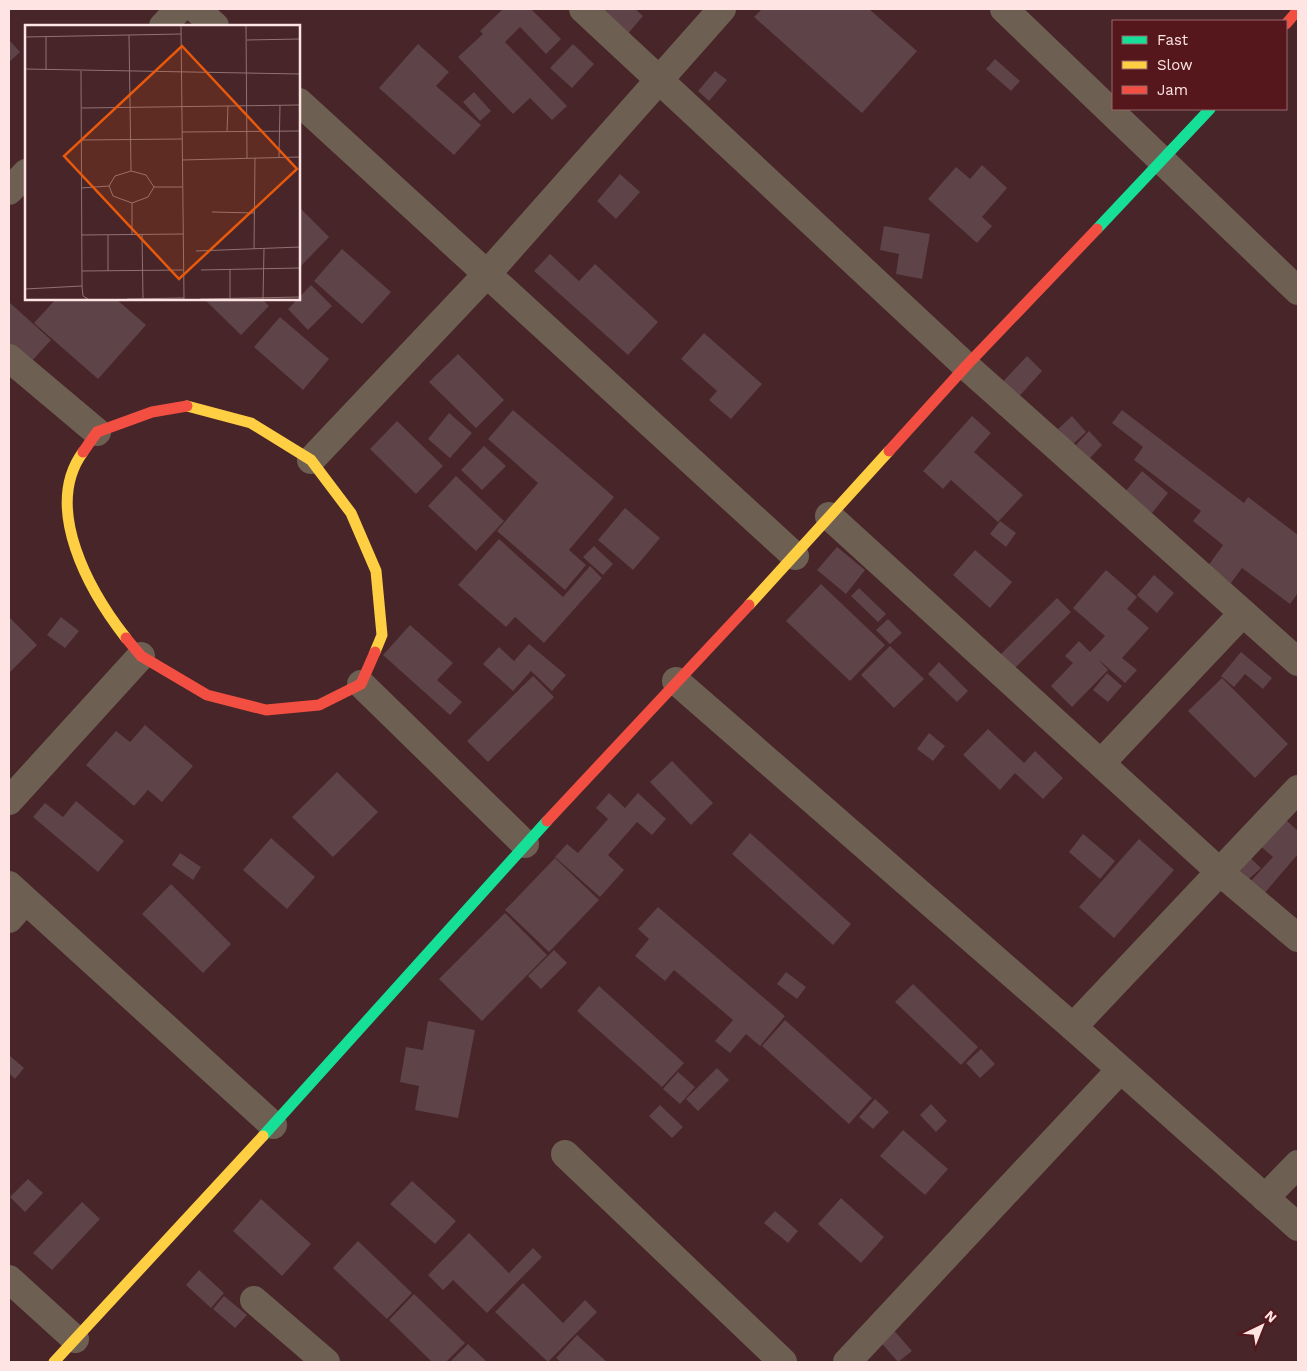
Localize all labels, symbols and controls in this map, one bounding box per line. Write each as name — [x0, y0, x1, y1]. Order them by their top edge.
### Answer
legend — [1112, 20, 1287, 110]
inset map — [25, 25, 300, 300]
text: Fast — [1157, 31, 1189, 49]
text: Slow — [1157, 56, 1193, 74]
text: Jam — [1157, 81, 1188, 99]
north arrow — [1237, 1301, 1287, 1351]
text: N — [1262, 1307, 1280, 1326]

